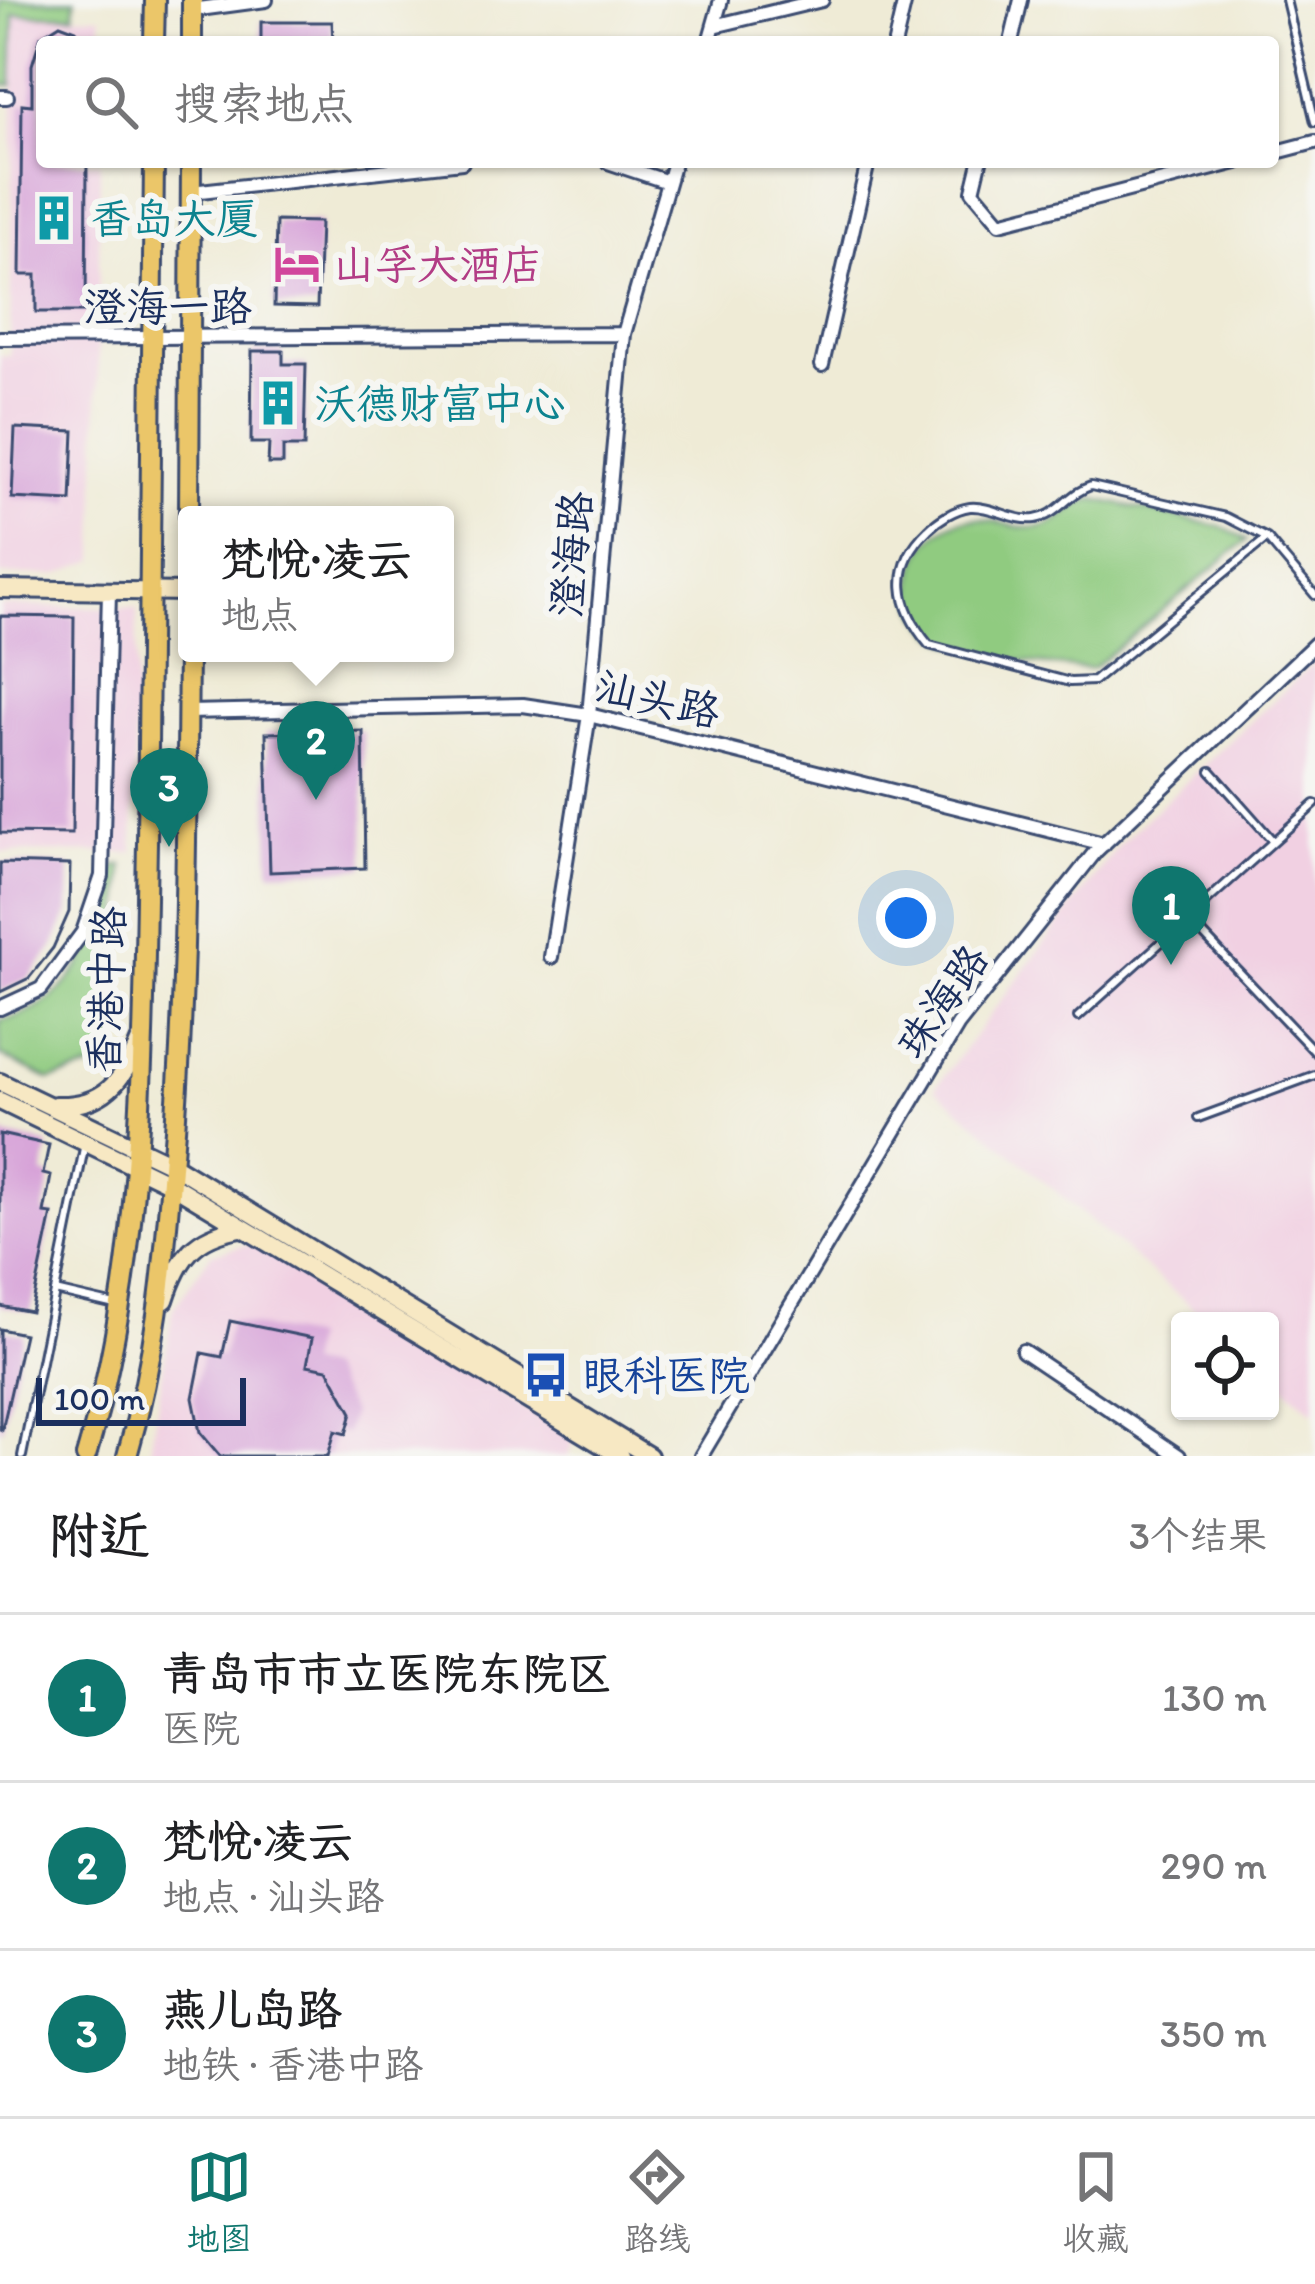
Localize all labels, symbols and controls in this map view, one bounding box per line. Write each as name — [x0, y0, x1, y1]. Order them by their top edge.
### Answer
search box — [36, 36, 1279, 168]
icon: search — [78, 69, 144, 135]
text: 搜索地点 — [174, 76, 354, 130]
building icon: 香岛大厦 — [29, 193, 79, 243]
place label: 香岛大厦 — [90, 193, 258, 244]
hotel icon: 山孚大酒店 — [272, 239, 322, 289]
place label: 山孚大酒店 — [333, 239, 543, 290]
street label: 澄海一路 — [84, 281, 252, 332]
building icon: 沃德财富中心 — [253, 378, 303, 428]
place label: 沃德财富中心 — [314, 378, 566, 429]
street label: 澄海路 — [540, 489, 602, 619]
popup — [178, 506, 454, 662]
text: 梵悦·凌云 — [221, 532, 411, 586]
text: 地点 — [221, 591, 299, 638]
street label: 汕头路 — [591, 660, 725, 738]
pin: 2 — [277, 701, 355, 800]
pin: 3 — [130, 748, 208, 847]
pin: 1 — [1132, 866, 1210, 965]
your location — [876, 888, 936, 948]
street label: 香港中路 — [78, 905, 134, 1075]
street label: 珠海路 — [885, 935, 999, 1067]
map controls — [1171, 1312, 1279, 1420]
button: locate — [1171, 1312, 1279, 1420]
bus stop icon: 眼科医院 — [521, 1350, 571, 1400]
place label: 眼科医院 — [582, 1350, 750, 1401]
scale bar — [36, 1372, 246, 1425]
text: 100 m — [54, 1379, 145, 1418]
text: 附近 — [48, 1505, 150, 1566]
text: 3个结果 — [1129, 1512, 1267, 1559]
text: 青岛市市立医院东院区 — [162, 1646, 612, 1700]
text: 1 — [78, 1674, 96, 1721]
text: 130 m — [1162, 1674, 1267, 1721]
text: 医院 — [162, 1705, 240, 1752]
text: 梵悦·凌云 — [162, 1814, 353, 1868]
text: 2 — [77, 1842, 97, 1889]
text: 290 m — [1160, 1842, 1267, 1889]
text: 地点 · 汕头路 — [162, 1873, 384, 1920]
text: 燕儿岛路 — [162, 1982, 342, 2036]
text: 3 — [76, 2010, 98, 2057]
text: 350 m — [1160, 2010, 1267, 2057]
text: 地铁 · 香港中路 — [162, 2041, 423, 2088]
tab: 地图 — [186, 2144, 252, 2259]
tab: 路线 — [624, 2144, 690, 2259]
tab: 收藏 — [1063, 2144, 1129, 2259]

